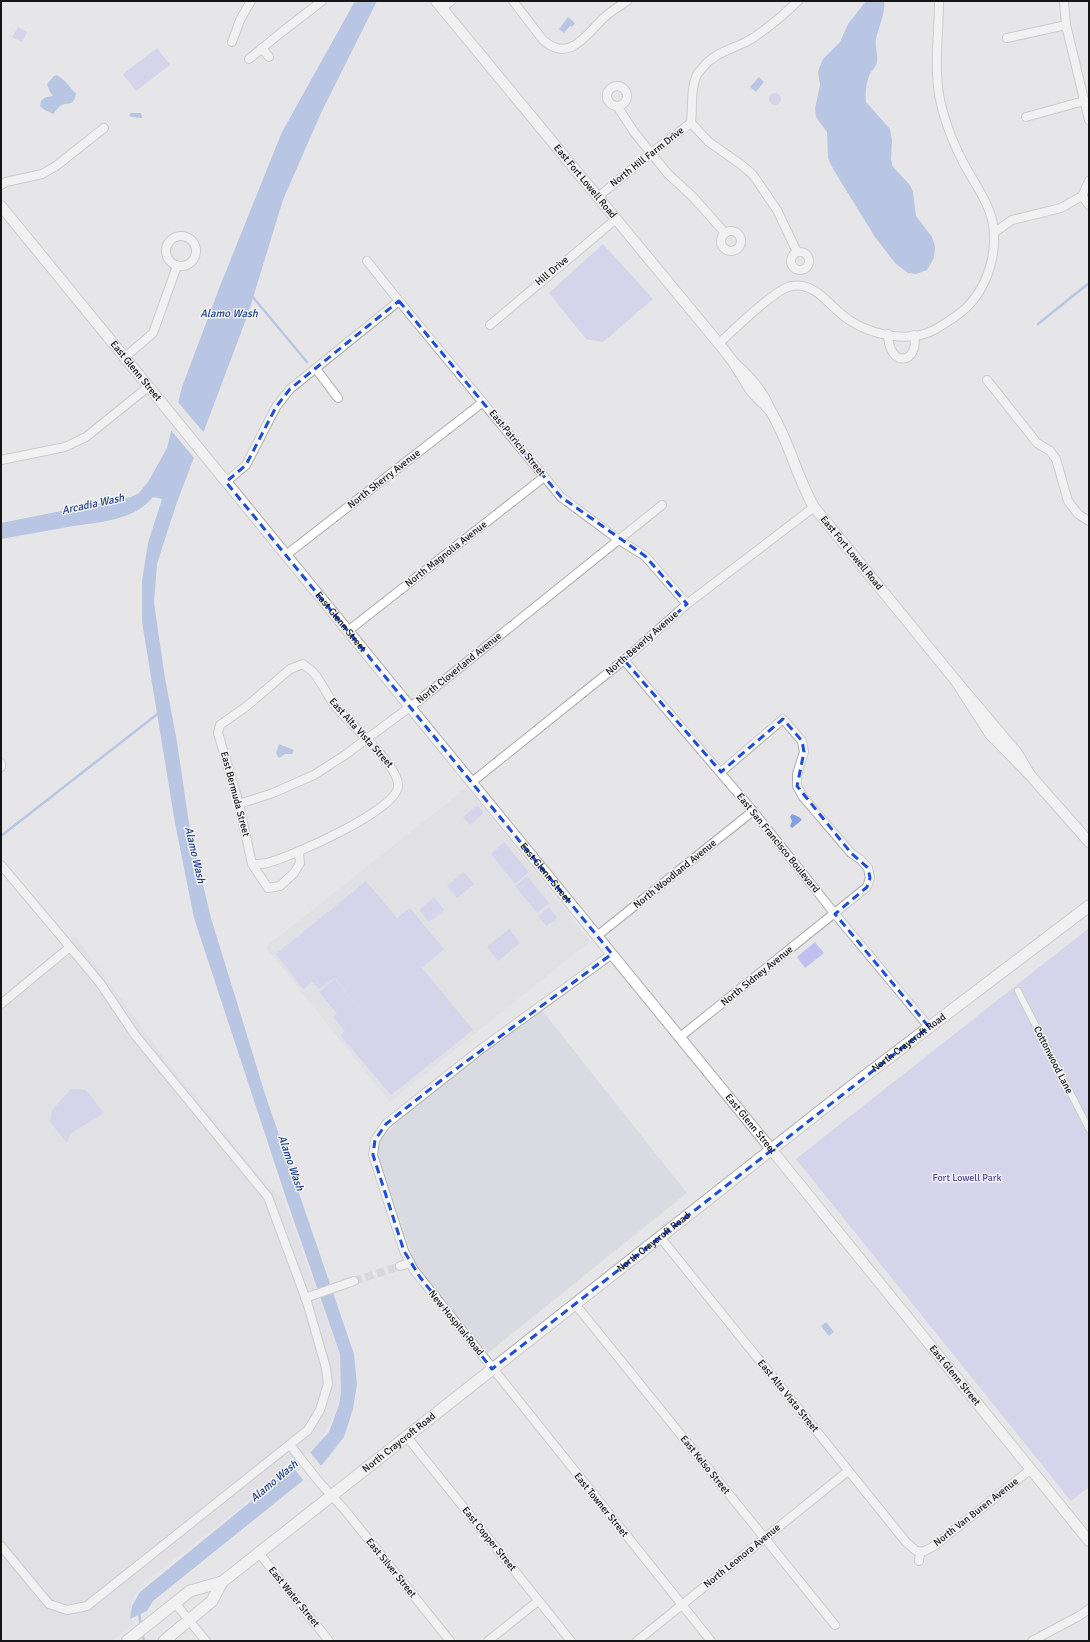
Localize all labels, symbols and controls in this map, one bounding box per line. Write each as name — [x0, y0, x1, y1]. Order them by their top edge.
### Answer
street label: North Hill Farm Drive — [608, 124, 686, 190]
street label: East Fort Lowell Road — [551, 142, 619, 221]
street label: Hill Drive — [533, 254, 571, 288]
water label: Alamo Wash — [200, 307, 259, 320]
street label: East Glenn Street — [108, 338, 164, 404]
street label: East Patricia Street — [487, 407, 548, 479]
street label: North Sherry Avenue — [345, 447, 423, 511]
water label: Arcadia Wash — [61, 491, 126, 517]
street label: East Fort Lowell Road — [818, 513, 885, 592]
street label: North Magnolia Avenue — [403, 518, 489, 590]
street label: East Glenn Street — [312, 589, 369, 655]
street label: North Beverly Avenue — [603, 608, 681, 678]
street label: North Cloverland Avenue — [414, 630, 504, 706]
street label: East Alta Vista Street — [326, 696, 396, 771]
street label: East Bermuda Street — [218, 750, 252, 838]
street label: East San Francisco Boulevard — [734, 791, 822, 895]
water label: Alamo Wash — [182, 825, 208, 886]
street label: North Woodland Avenue — [631, 837, 719, 911]
street label: East Glenn Street — [517, 840, 574, 906]
street label: North Sidney Avenue — [719, 943, 795, 1009]
street label: North Craycroft Road — [869, 1011, 948, 1075]
street label: Cottonwood Lane — [1031, 1024, 1075, 1096]
street label: East Glenn Street — [722, 1091, 779, 1157]
water label: Alamo Wash — [275, 1134, 307, 1193]
park label: Fort Lowell Park — [932, 1172, 1002, 1184]
street label: North Craycroft Road — [615, 1210, 693, 1275]
street label: New Hospital Road — [426, 1288, 486, 1358]
street label: East Glenn Street — [927, 1343, 983, 1408]
street label: East Alta Vista Street — [755, 1357, 821, 1435]
street label: North Craycroft Road — [360, 1410, 438, 1475]
street label: East Kelso Street — [678, 1433, 733, 1497]
water label: Alamo Wash — [248, 1457, 301, 1505]
street label: East Towner Street — [571, 1470, 631, 1540]
street label: North Van Buren Avenue — [931, 1475, 1021, 1549]
street label: East Copper Street — [459, 1504, 519, 1574]
street label: North Leonora Avenue — [701, 1521, 783, 1591]
street label: East Silver Street — [363, 1536, 419, 1601]
street label: East Water Street — [266, 1564, 322, 1630]

